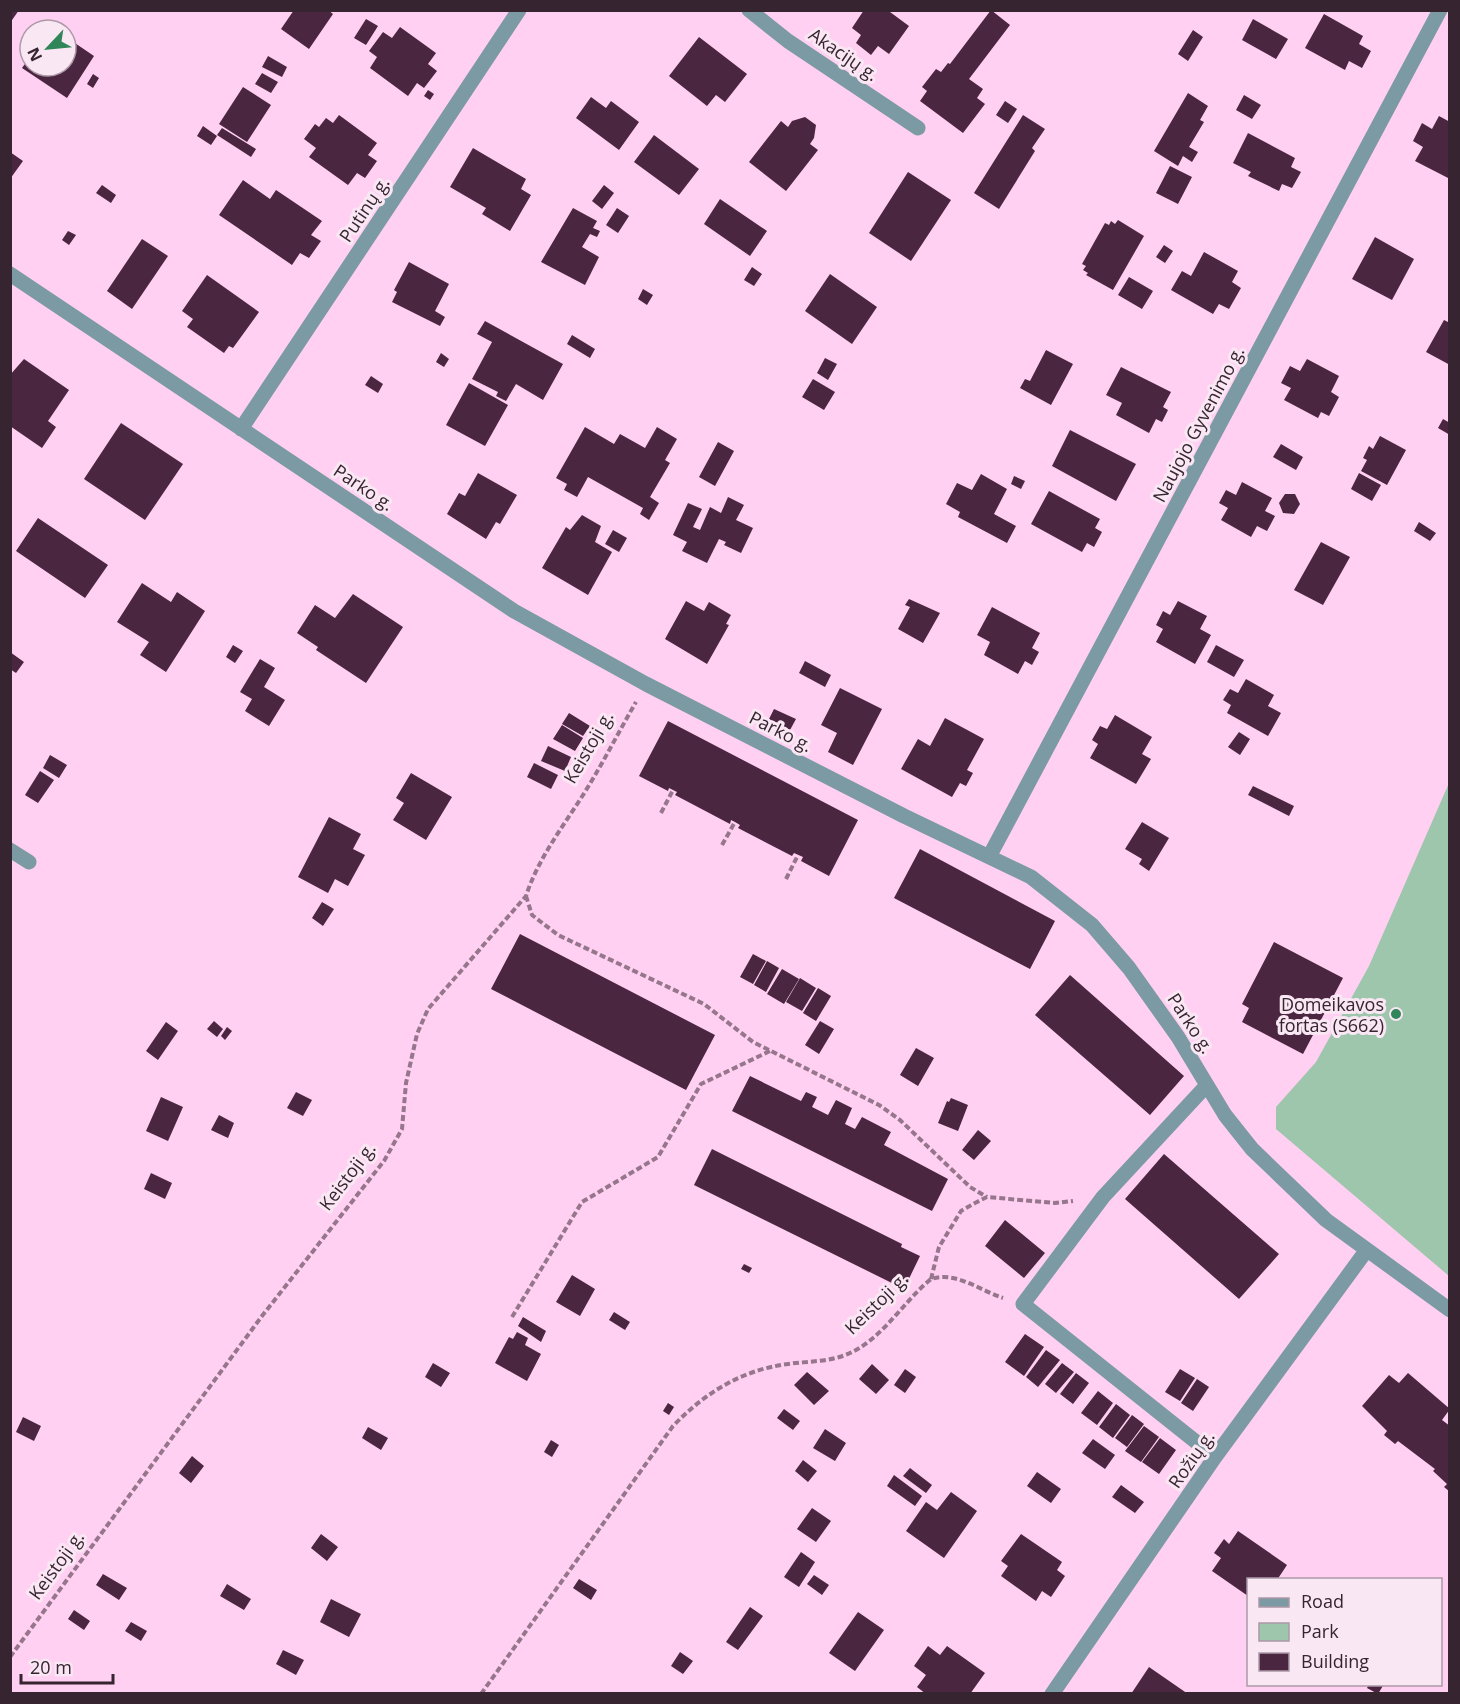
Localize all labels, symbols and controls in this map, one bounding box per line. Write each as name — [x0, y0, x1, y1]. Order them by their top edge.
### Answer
north arrow — [18, 18, 78, 78]
street label: Akacijų g. — [805, 22, 883, 86]
text: N — [22, 44, 47, 65]
street label: Putinų g. — [333, 172, 395, 246]
street label: Naujojo Gyvenimo g. — [1147, 342, 1249, 506]
street label: Parko g. — [329, 458, 399, 516]
street label: Parko g. — [745, 705, 817, 757]
street label: Keistoji g. — [558, 706, 618, 788]
street label: Parko g. — [1163, 988, 1219, 1058]
place label: Domeikavos fortas (S662) — [1279, 992, 1384, 1037]
marker: Domeikavos fortas (S662) — [1389, 1007, 1403, 1021]
street label: Keistoji g. — [313, 1137, 381, 1215]
street label: Keistoji g. — [839, 1267, 913, 1339]
street label: Rožių g. — [1162, 1425, 1220, 1493]
street label: Keistoji g. — [23, 1526, 89, 1604]
legend — [1247, 1578, 1442, 1686]
text: Road — [1301, 1589, 1344, 1613]
text: Park — [1301, 1619, 1339, 1643]
scale bar — [21, 1647, 112, 1685]
text: Building — [1301, 1649, 1369, 1673]
text: 20 m — [30, 1655, 72, 1679]

